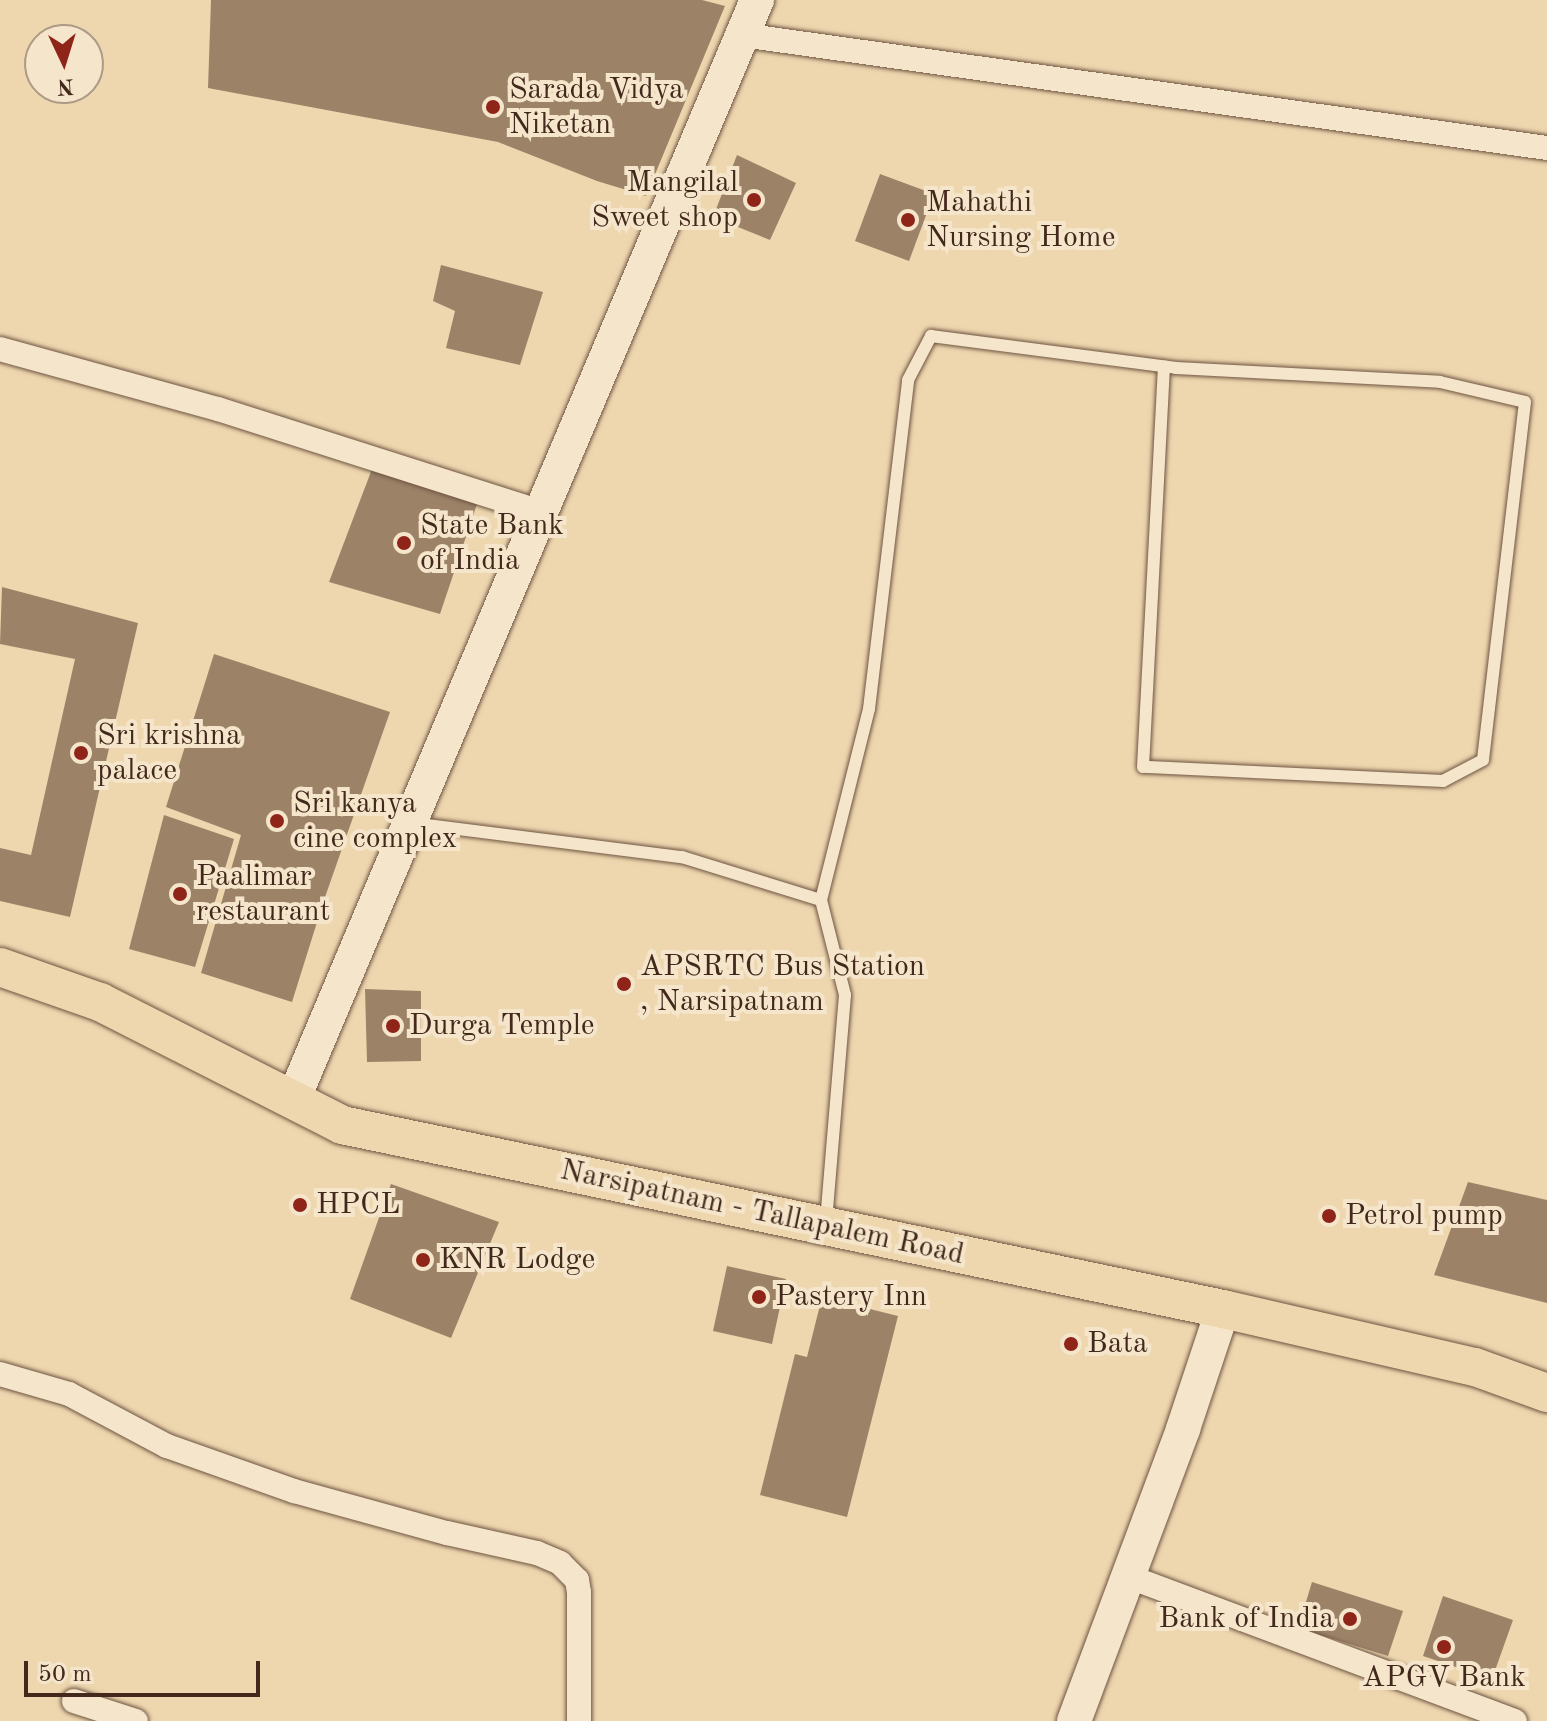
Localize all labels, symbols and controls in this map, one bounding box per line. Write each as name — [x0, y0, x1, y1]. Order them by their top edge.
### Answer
north arrow — [24, 24, 104, 104]
place label: Sarada Vidya Niketan — [509, 72, 684, 142]
text: N — [56, 74, 75, 98]
marker: Sarada Vidya Niketan — [484, 98, 502, 116]
place label: Mangilal Sweet shop — [591, 165, 738, 236]
place label: Mahathi Nursing Home — [926, 185, 1115, 256]
marker: Mangilal Sweet shop — [745, 191, 763, 209]
marker: Mahathi Nursing Home — [897, 209, 919, 231]
place label: State Bank of India — [420, 508, 564, 578]
marker: State Bank of India — [395, 534, 413, 552]
place label: Sri krishna palace — [97, 718, 241, 788]
marker: Sri krishna palace — [72, 744, 90, 762]
place label: Sri kanya cine complex — [293, 786, 457, 856]
marker: Sri kanya cine complex — [268, 812, 286, 830]
place label: Paalimar restaurant — [196, 859, 330, 930]
marker: Paalimar restaurant — [171, 885, 189, 903]
place label: APSRTC Bus Station , Narsipatnam — [640, 949, 925, 1020]
marker: APSRTC Bus Station , Narsipatnam — [615, 975, 633, 993]
place label: Durga Temple — [409, 1008, 595, 1044]
marker: Durga Temple — [384, 1017, 402, 1035]
street label: Narsipatnam - Tallapalem Road — [557, 1153, 967, 1273]
place label: HPCL — [316, 1187, 400, 1223]
marker: HPCL — [291, 1196, 309, 1214]
place label: Petrol pump — [1345, 1198, 1503, 1234]
marker: Petrol pump — [1320, 1207, 1338, 1225]
place label: KNR Lodge — [439, 1242, 595, 1278]
marker: KNR Lodge — [414, 1251, 432, 1269]
place label: Pastery Inn — [775, 1279, 927, 1315]
marker: Pastery Inn — [750, 1288, 768, 1306]
place label: Bata — [1087, 1326, 1148, 1362]
marker: Bata — [1062, 1335, 1080, 1353]
place label: Bank of India — [1159, 1601, 1334, 1637]
marker: Bank of India — [1341, 1610, 1359, 1628]
marker: APGV Bank — [1435, 1638, 1453, 1656]
scale bar — [28, 1645, 264, 1695]
place label: APGV Bank — [1362, 1660, 1526, 1696]
text: 50 m — [38, 1663, 92, 1687]

